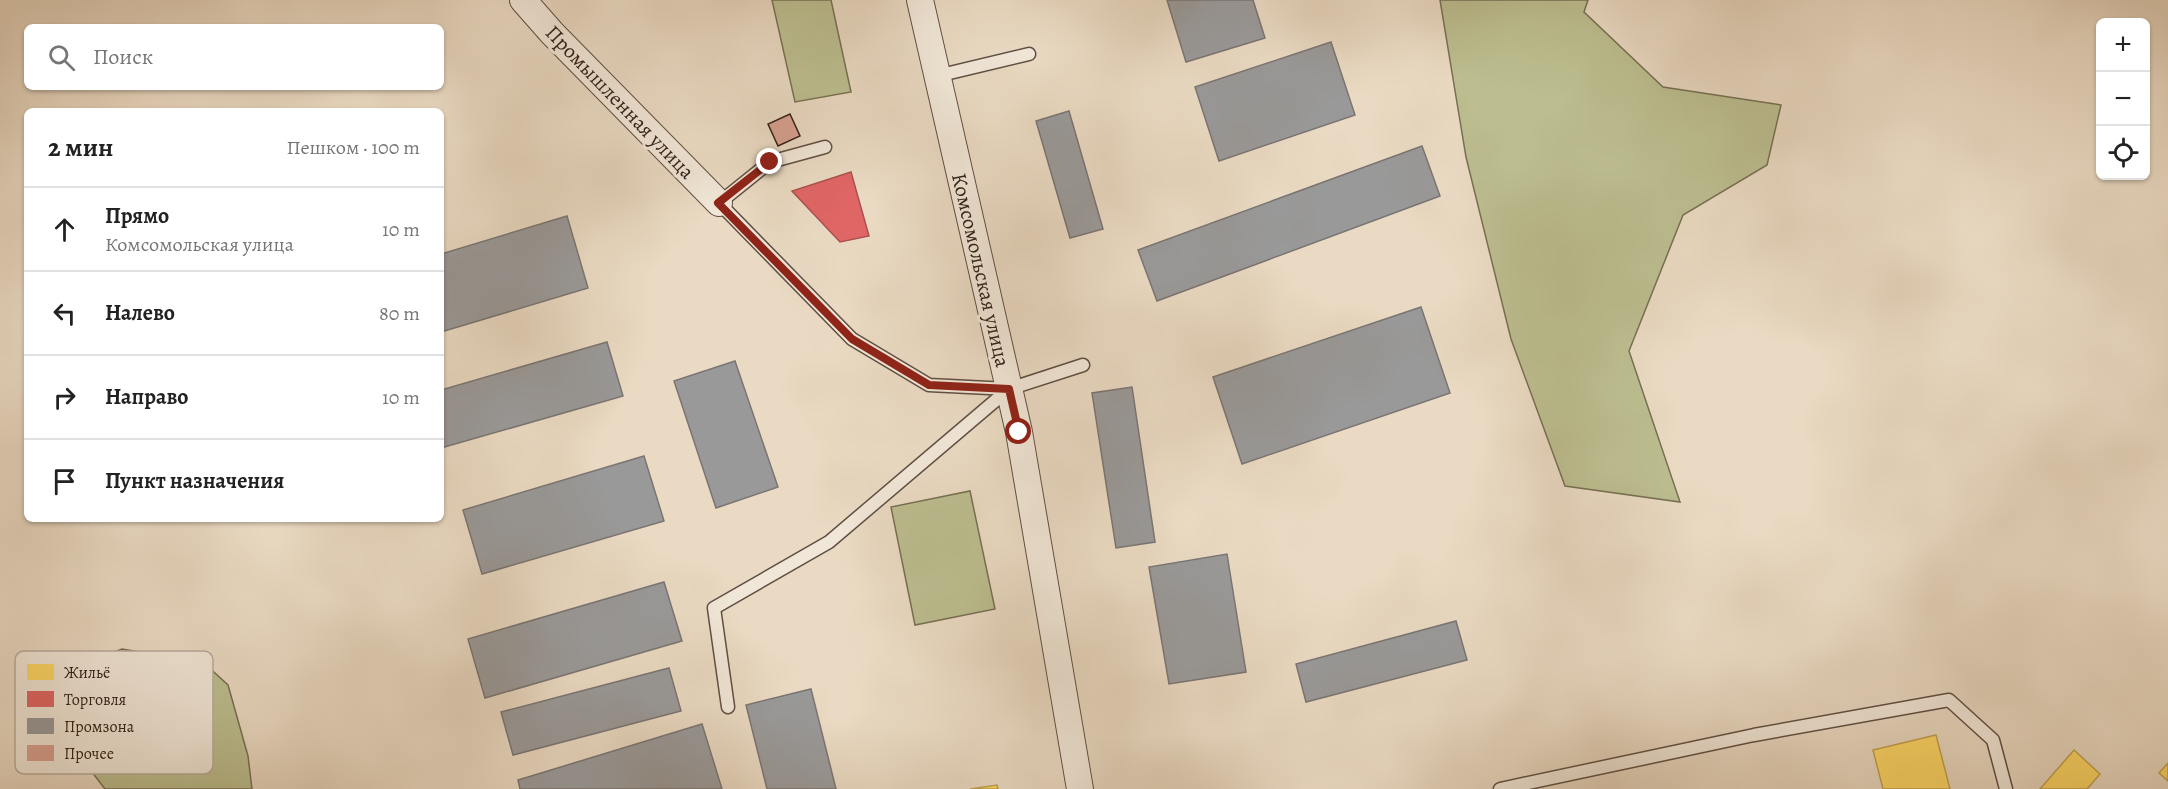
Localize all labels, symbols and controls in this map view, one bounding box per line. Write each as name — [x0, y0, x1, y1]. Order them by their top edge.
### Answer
map controls — [2096, 18, 2150, 180]
button: + — [2096, 18, 2150, 72]
street label: Промышленная улица — [539, 19, 701, 185]
search box — [24, 24, 444, 90]
icon: search — [45, 41, 78, 74]
text: Поиск — [93, 42, 153, 72]
button: − — [2096, 72, 2150, 126]
button: locate — [2096, 126, 2150, 180]
text: 2 мин — [48, 130, 113, 165]
text: Пешком · 100 m — [287, 134, 420, 161]
route end — [756, 148, 782, 174]
street label: Комсомольская улица — [945, 170, 1017, 370]
text: Прямо — [105, 201, 169, 231]
icon: ahead — [48, 213, 81, 246]
text: 10 m — [382, 216, 420, 243]
text: Комсомольская улица — [105, 231, 294, 258]
icon: left — [48, 297, 81, 330]
text: Налево — [105, 298, 175, 328]
text: 80 m — [379, 300, 420, 327]
icon: right — [48, 381, 81, 414]
text: Направо — [105, 382, 188, 412]
text: 10 m — [382, 384, 420, 411]
route start — [1005, 418, 1031, 444]
icon: arrive — [48, 465, 81, 498]
text: Пункт назначения — [105, 466, 284, 496]
legend — [15, 651, 213, 774]
text: Жильё — [64, 662, 110, 684]
text: Торговля — [64, 689, 127, 711]
text: Промзона — [64, 716, 135, 738]
text: Прочее — [64, 743, 114, 765]

